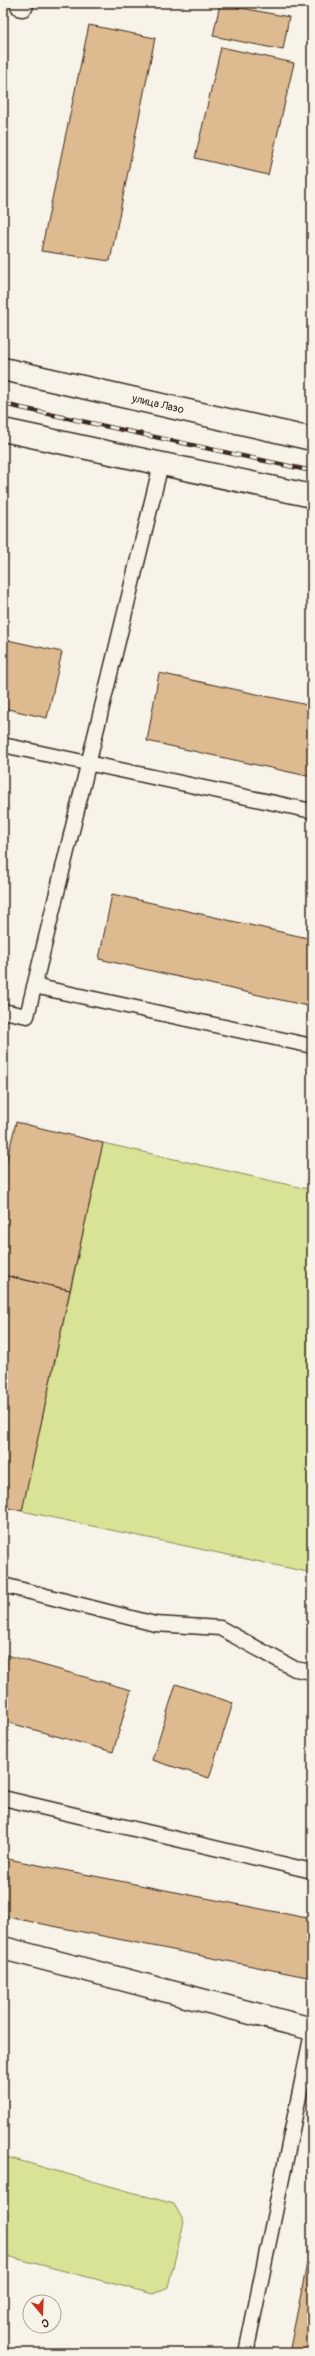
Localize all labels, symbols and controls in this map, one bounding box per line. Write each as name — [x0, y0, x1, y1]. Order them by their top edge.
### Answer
street label: улица Лазо — [130, 392, 185, 416]
north arrow — [22, 2294, 62, 2334]
text: С — [40, 2316, 50, 2330]

